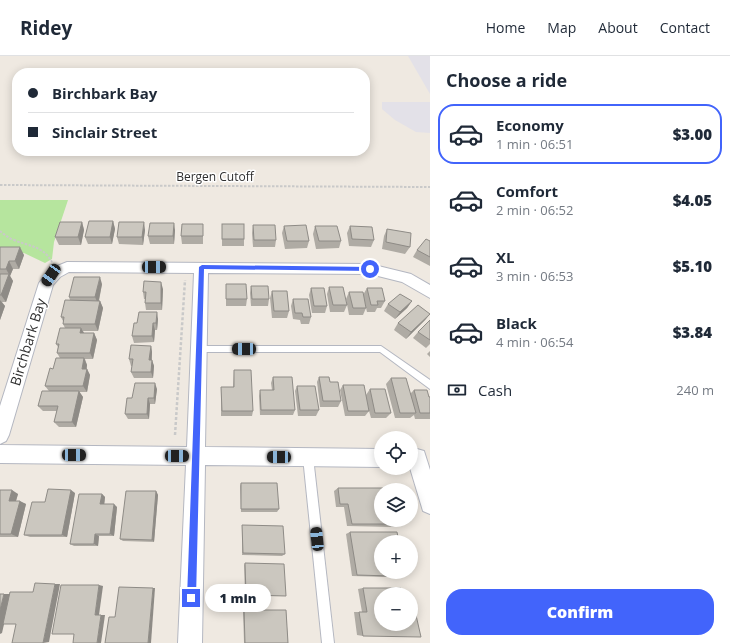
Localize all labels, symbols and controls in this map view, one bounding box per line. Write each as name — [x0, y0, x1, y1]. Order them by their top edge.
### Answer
text: Ridey — [20, 15, 72, 41]
text: Home — [486, 18, 525, 37]
text: Map — [547, 18, 576, 37]
text: About — [598, 18, 638, 37]
text: Contact — [660, 18, 710, 37]
text: Choose a ride — [446, 68, 567, 92]
text: Birchbark Bay — [52, 83, 157, 103]
text: Economy — [496, 115, 564, 135]
icon: car — [448, 116, 484, 152]
text: Sinclair Street — [52, 122, 157, 142]
text: $3.00 — [673, 124, 712, 144]
text: 1 min · 06:51 — [496, 135, 573, 153]
street label: Bergen Cutoff — [176, 168, 255, 185]
text: Comfort — [496, 181, 558, 201]
icon: car — [448, 182, 484, 218]
text: $4.05 — [673, 190, 712, 210]
text: 2 min · 06:52 — [496, 201, 573, 219]
text: XL — [496, 247, 514, 267]
icon: car — [448, 248, 484, 284]
text: $5.10 — [673, 256, 712, 276]
route start — [361, 260, 379, 278]
car — [142, 261, 166, 273]
car — [39, 262, 63, 288]
text: 3 min · 06:53 — [496, 267, 573, 285]
street label: Birchbark Bay — [5, 295, 50, 388]
text: Black — [496, 313, 537, 333]
icon: car — [448, 314, 484, 350]
text: $3.84 — [673, 322, 712, 342]
text: 4 min · 06:54 — [496, 333, 573, 351]
car — [232, 343, 256, 355]
icon: cash — [446, 379, 468, 401]
text: Cash — [478, 380, 512, 400]
text: 240 m — [676, 381, 714, 399]
map controls — [374, 431, 418, 631]
button: locate — [374, 431, 418, 475]
car — [62, 449, 86, 461]
car — [165, 450, 189, 462]
car — [267, 451, 291, 463]
button: layers — [374, 483, 418, 527]
car — [310, 526, 324, 552]
button: + — [374, 535, 418, 579]
callout: 1 min — [205, 584, 271, 612]
button: − — [374, 587, 418, 631]
route end — [182, 589, 200, 607]
text: 1 min — [220, 589, 256, 607]
button: Confirm — [446, 589, 714, 635]

